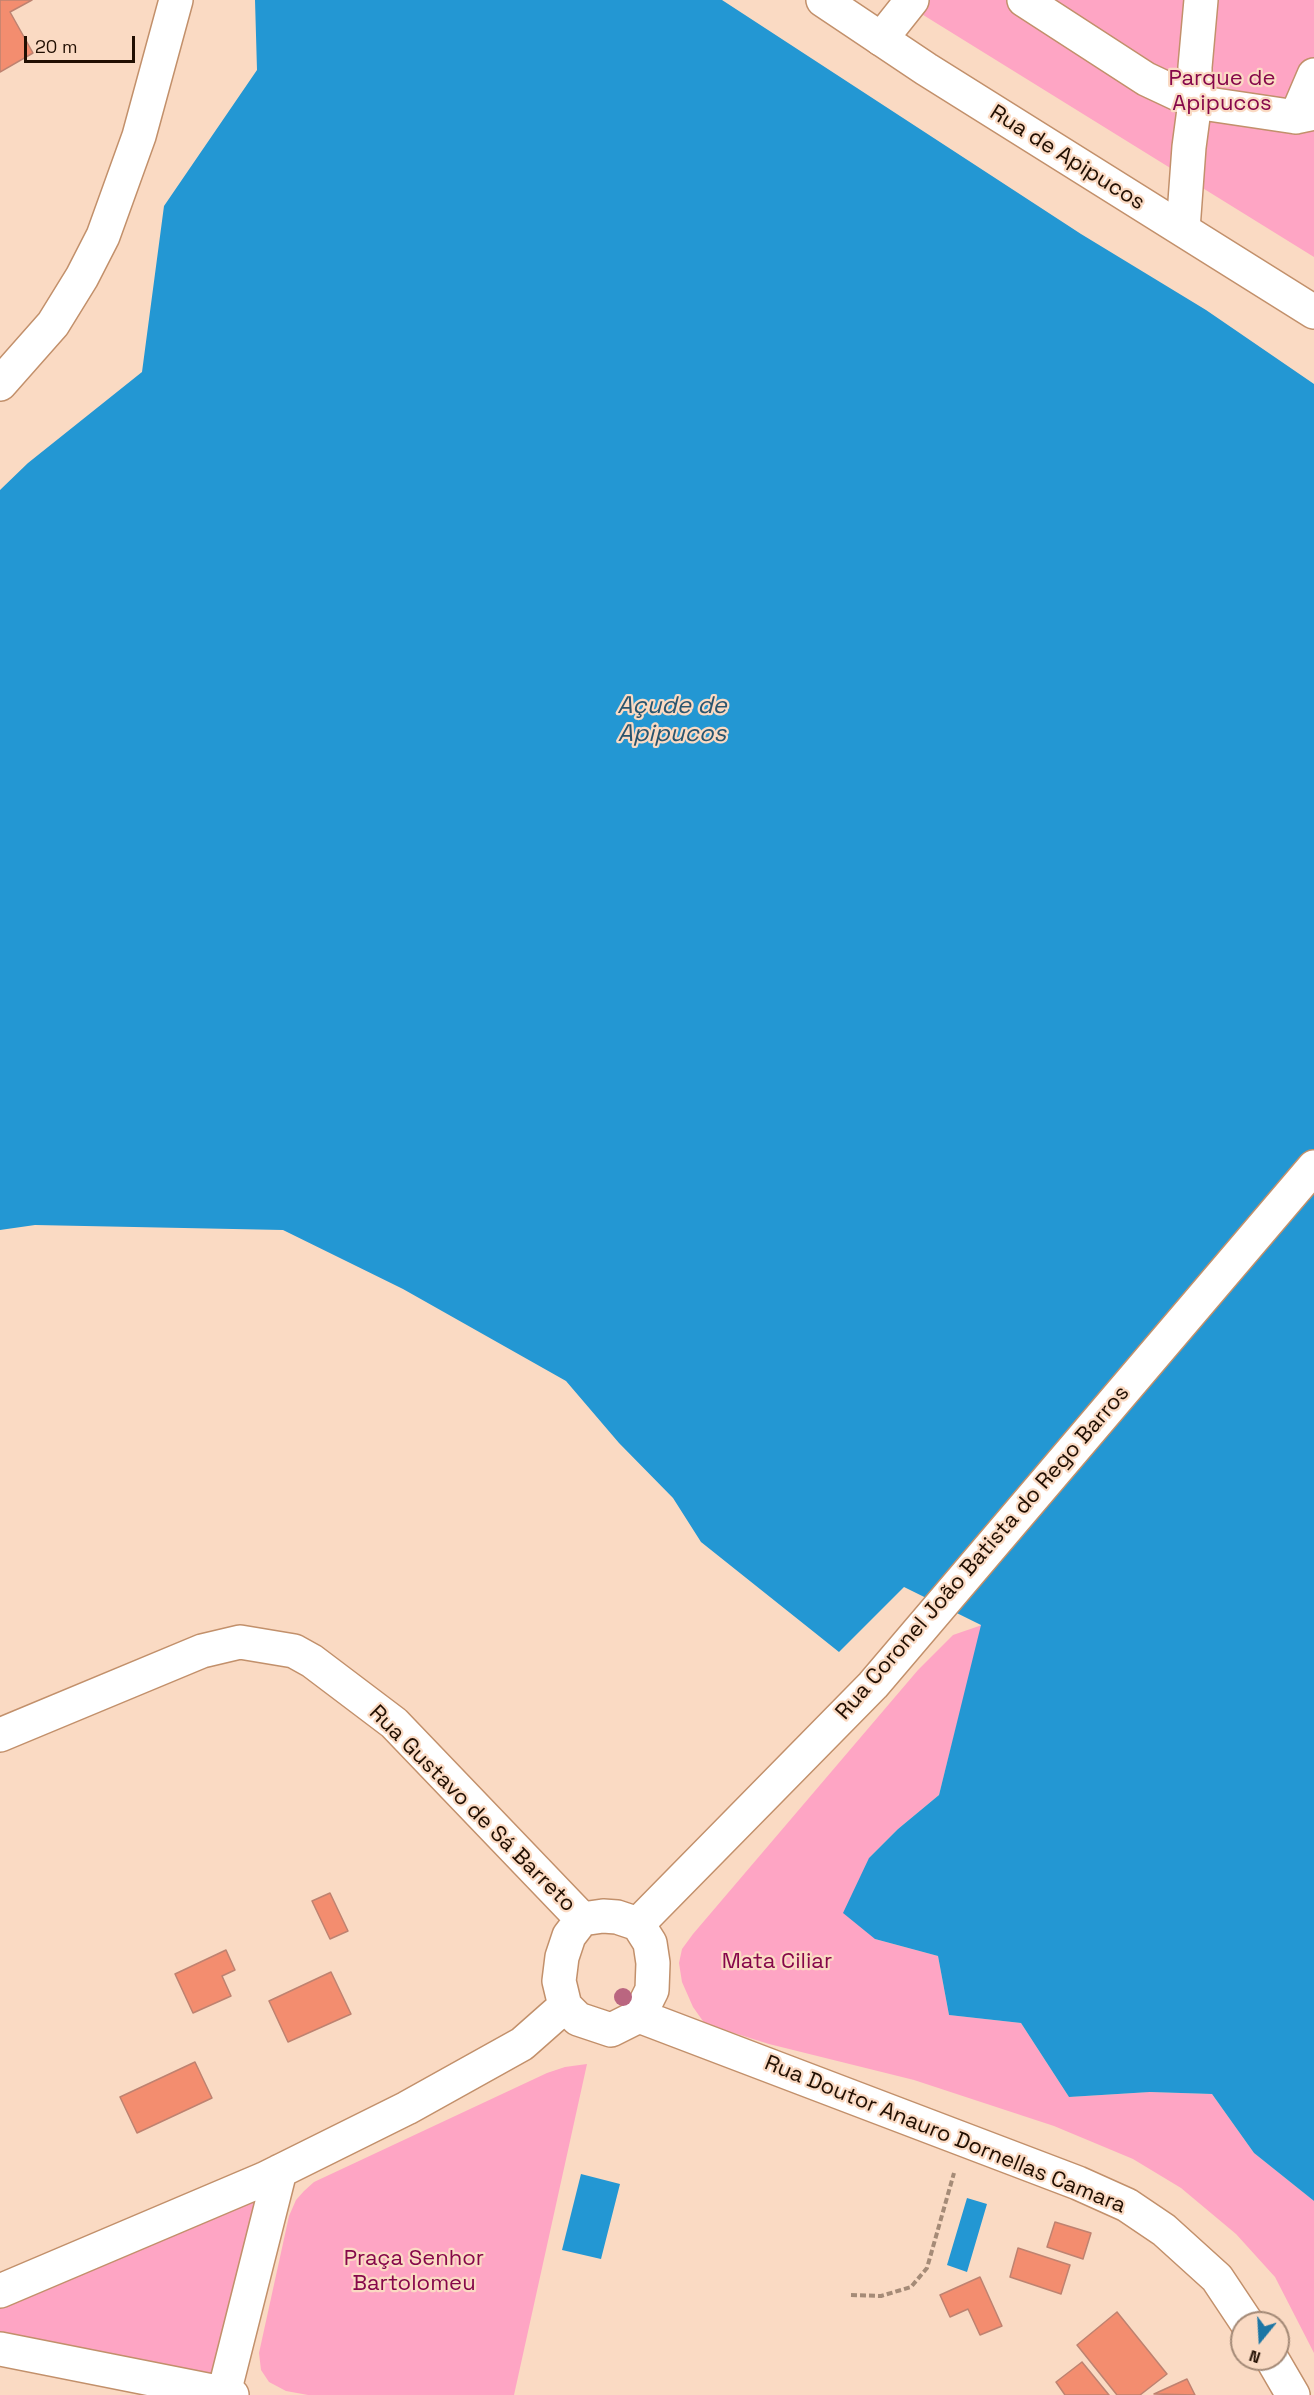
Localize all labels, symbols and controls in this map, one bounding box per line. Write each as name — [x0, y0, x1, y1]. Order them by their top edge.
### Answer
scale bar — [27, 24, 138, 62]
text: 20 m — [35, 35, 78, 58]
park label: Parque de Apipucos — [1168, 66, 1276, 118]
street label: Rua de Apipucos — [985, 100, 1149, 216]
water label: Açude de Apipucos — [617, 692, 727, 748]
street label: Rua Coronel João Batista do Rego Barros — [831, 1381, 1135, 1725]
street label: Rua Gustavo de Sá Barreto — [363, 1700, 581, 1918]
park label: Mata Ciliar — [722, 1949, 832, 1975]
street label: Rua Doutor Anauro Dornellas Camara — [760, 2050, 1130, 2220]
park label: Praça Senhor Bartolomeu — [344, 2246, 484, 2298]
north arrow — [1230, 2311, 1290, 2371]
text: N — [1247, 2345, 1263, 2368]

